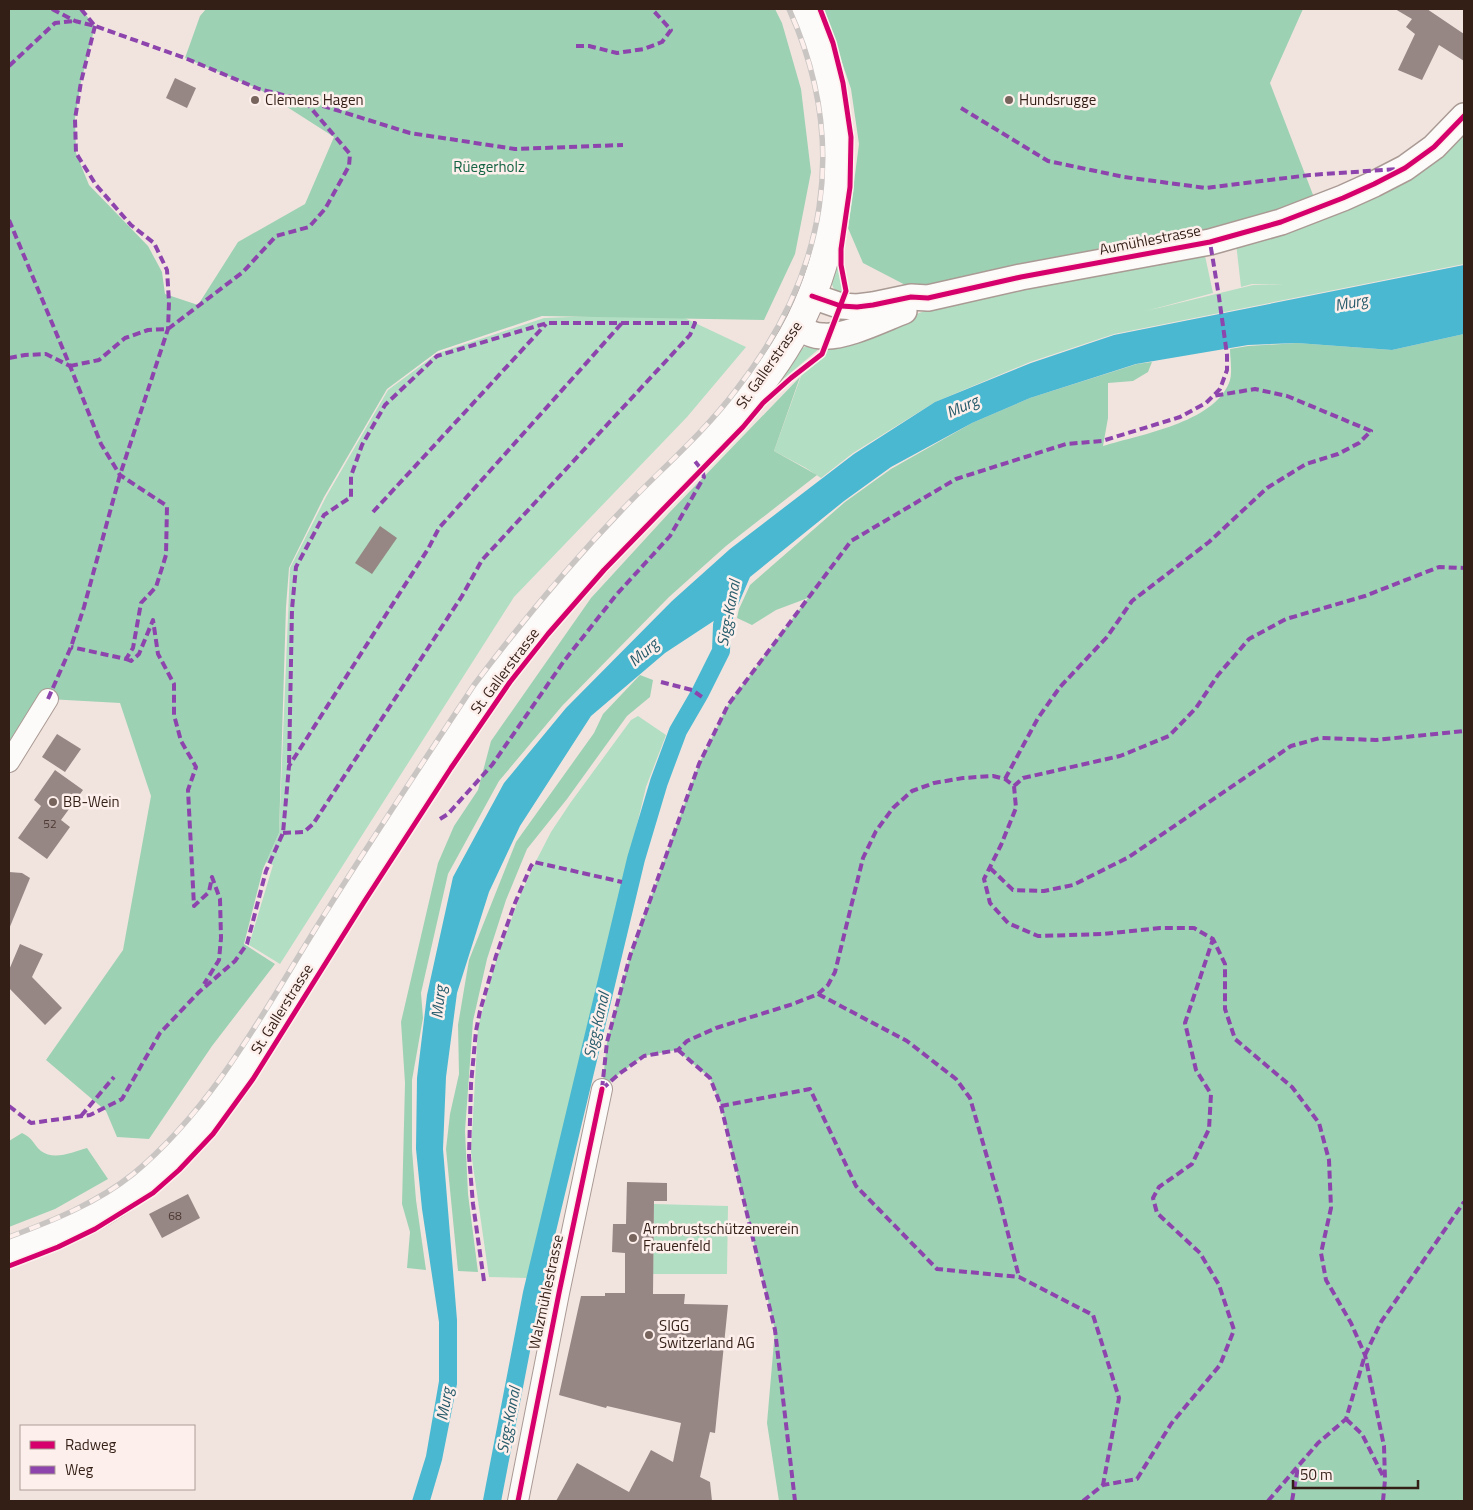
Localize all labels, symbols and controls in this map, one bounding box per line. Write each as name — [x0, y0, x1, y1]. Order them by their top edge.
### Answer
place label: Clemens Hagen — [265, 88, 364, 111]
place label: Hundsrugge — [1019, 88, 1096, 111]
marker: Clemens Hagen — [249, 94, 261, 106]
marker: Hundsrugge — [1003, 94, 1015, 106]
park label: Rüegerholz — [453, 155, 525, 178]
street label: Aumühlestrasse — [1097, 218, 1203, 261]
water label: Murg — [1333, 287, 1372, 317]
street label: St. Gallerstrasse — [730, 316, 807, 413]
water label: Murg — [942, 387, 984, 424]
water label: Sigg-Kanal — [710, 576, 746, 648]
street label: St. Gallerstrasse — [465, 623, 545, 719]
water label: Murg — [623, 630, 665, 672]
place label: BB-Wein — [63, 790, 120, 813]
marker: BB-Wein — [47, 796, 59, 808]
house number: 52 — [43, 814, 57, 833]
street label: St. Gallerstrasse — [245, 959, 319, 1058]
water label: Murg — [424, 982, 452, 1020]
water label: Sigg-Kanal — [577, 988, 616, 1060]
house number: 68 — [168, 1206, 182, 1225]
place label: Armbrustschützenverein Frauenfeld — [643, 1217, 799, 1257]
street label: Walzmühlestrasse — [522, 1232, 569, 1351]
marker: Armbrustschützenverein Frauenfeld — [627, 1232, 639, 1244]
place label: SIGG Switzerland AG — [659, 1314, 755, 1354]
marker: SIGG Switzerland AG — [643, 1329, 655, 1341]
water label: Murg — [429, 1383, 459, 1422]
water label: Sigg-Kanal — [490, 1383, 526, 1455]
legend — [20, 1425, 195, 1490]
text: Radweg — [65, 1433, 117, 1456]
text: Weg — [65, 1458, 94, 1481]
scale bar — [1293, 1458, 1418, 1490]
text: 50 m — [1300, 1463, 1333, 1486]

